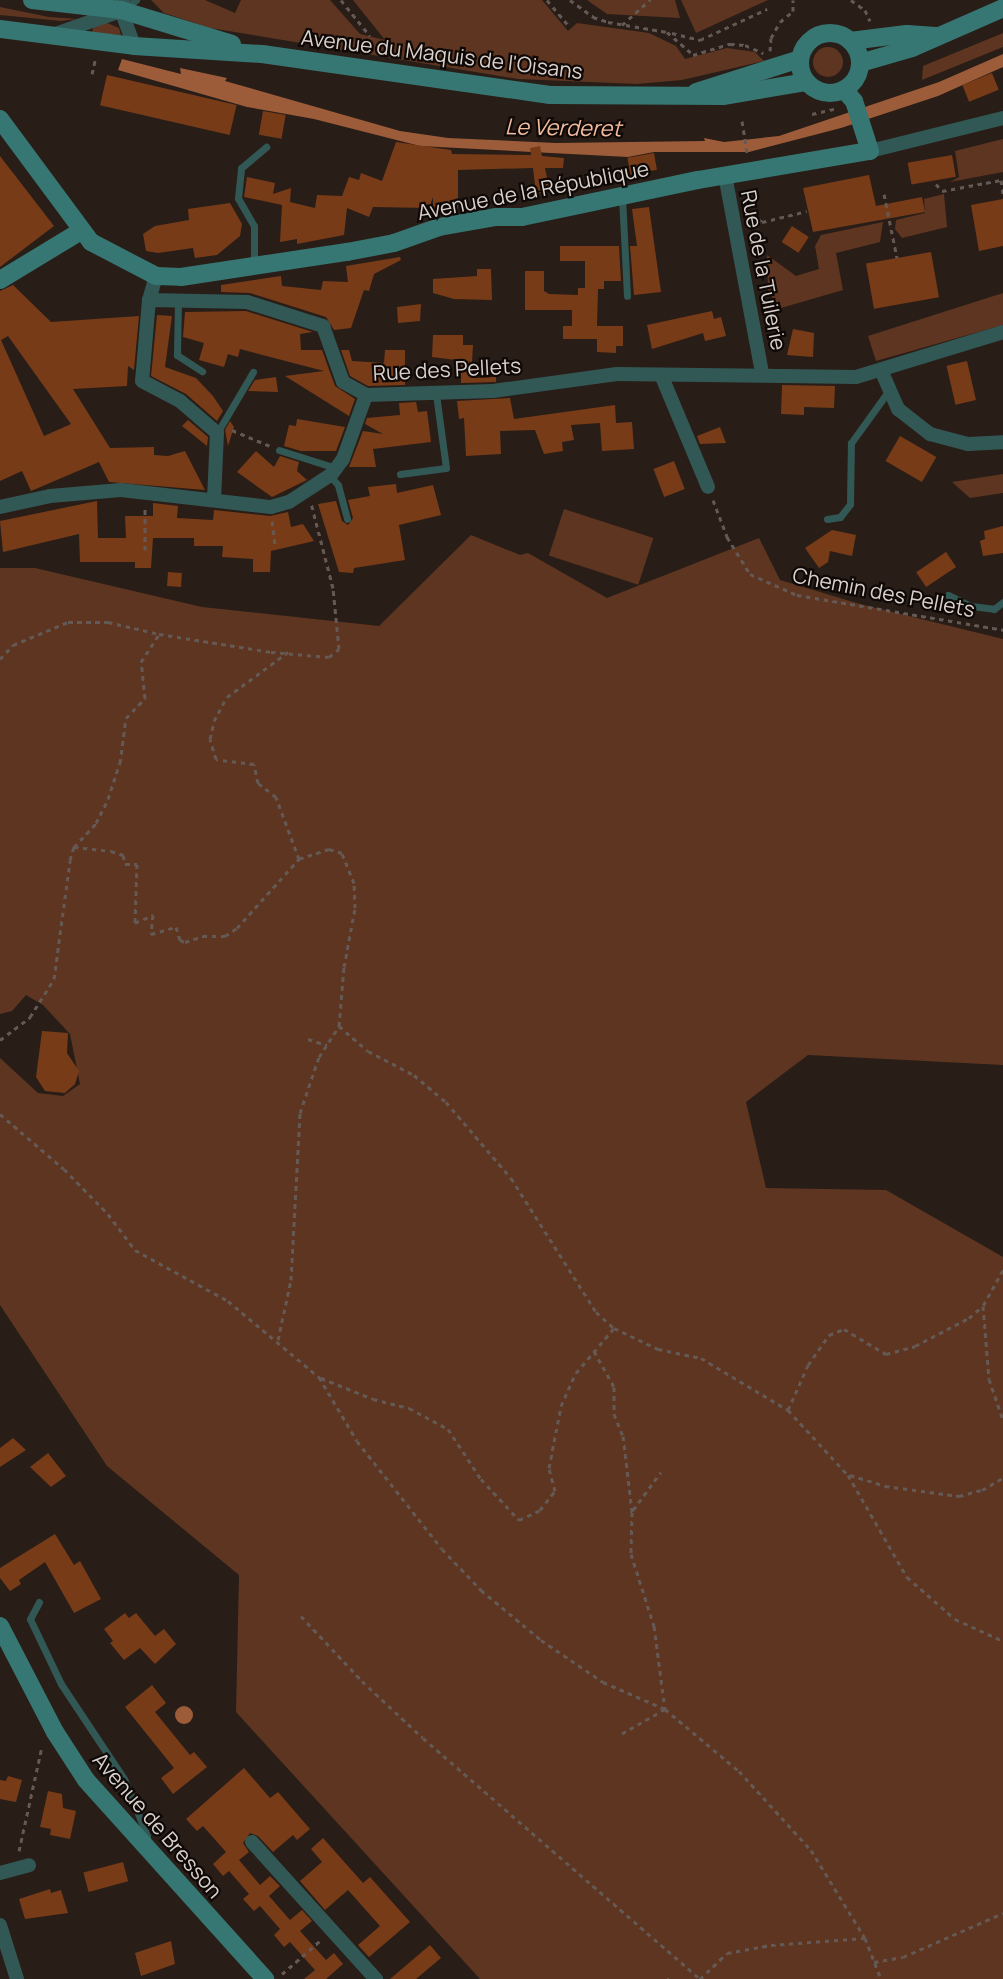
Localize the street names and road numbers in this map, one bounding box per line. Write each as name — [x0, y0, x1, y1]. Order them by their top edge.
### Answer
street label: Avenue du Maquis de l'Oisans — [300, 24, 584, 84]
street label: Avenue de la République — [415, 155, 651, 225]
street label: Rue de la Tuilerie — [736, 188, 792, 352]
street label: Rue des Pellets — [372, 353, 522, 385]
street label: Chemin des Pellets — [791, 562, 977, 622]
street label: Avenue de Bresson — [88, 1747, 228, 1903]

